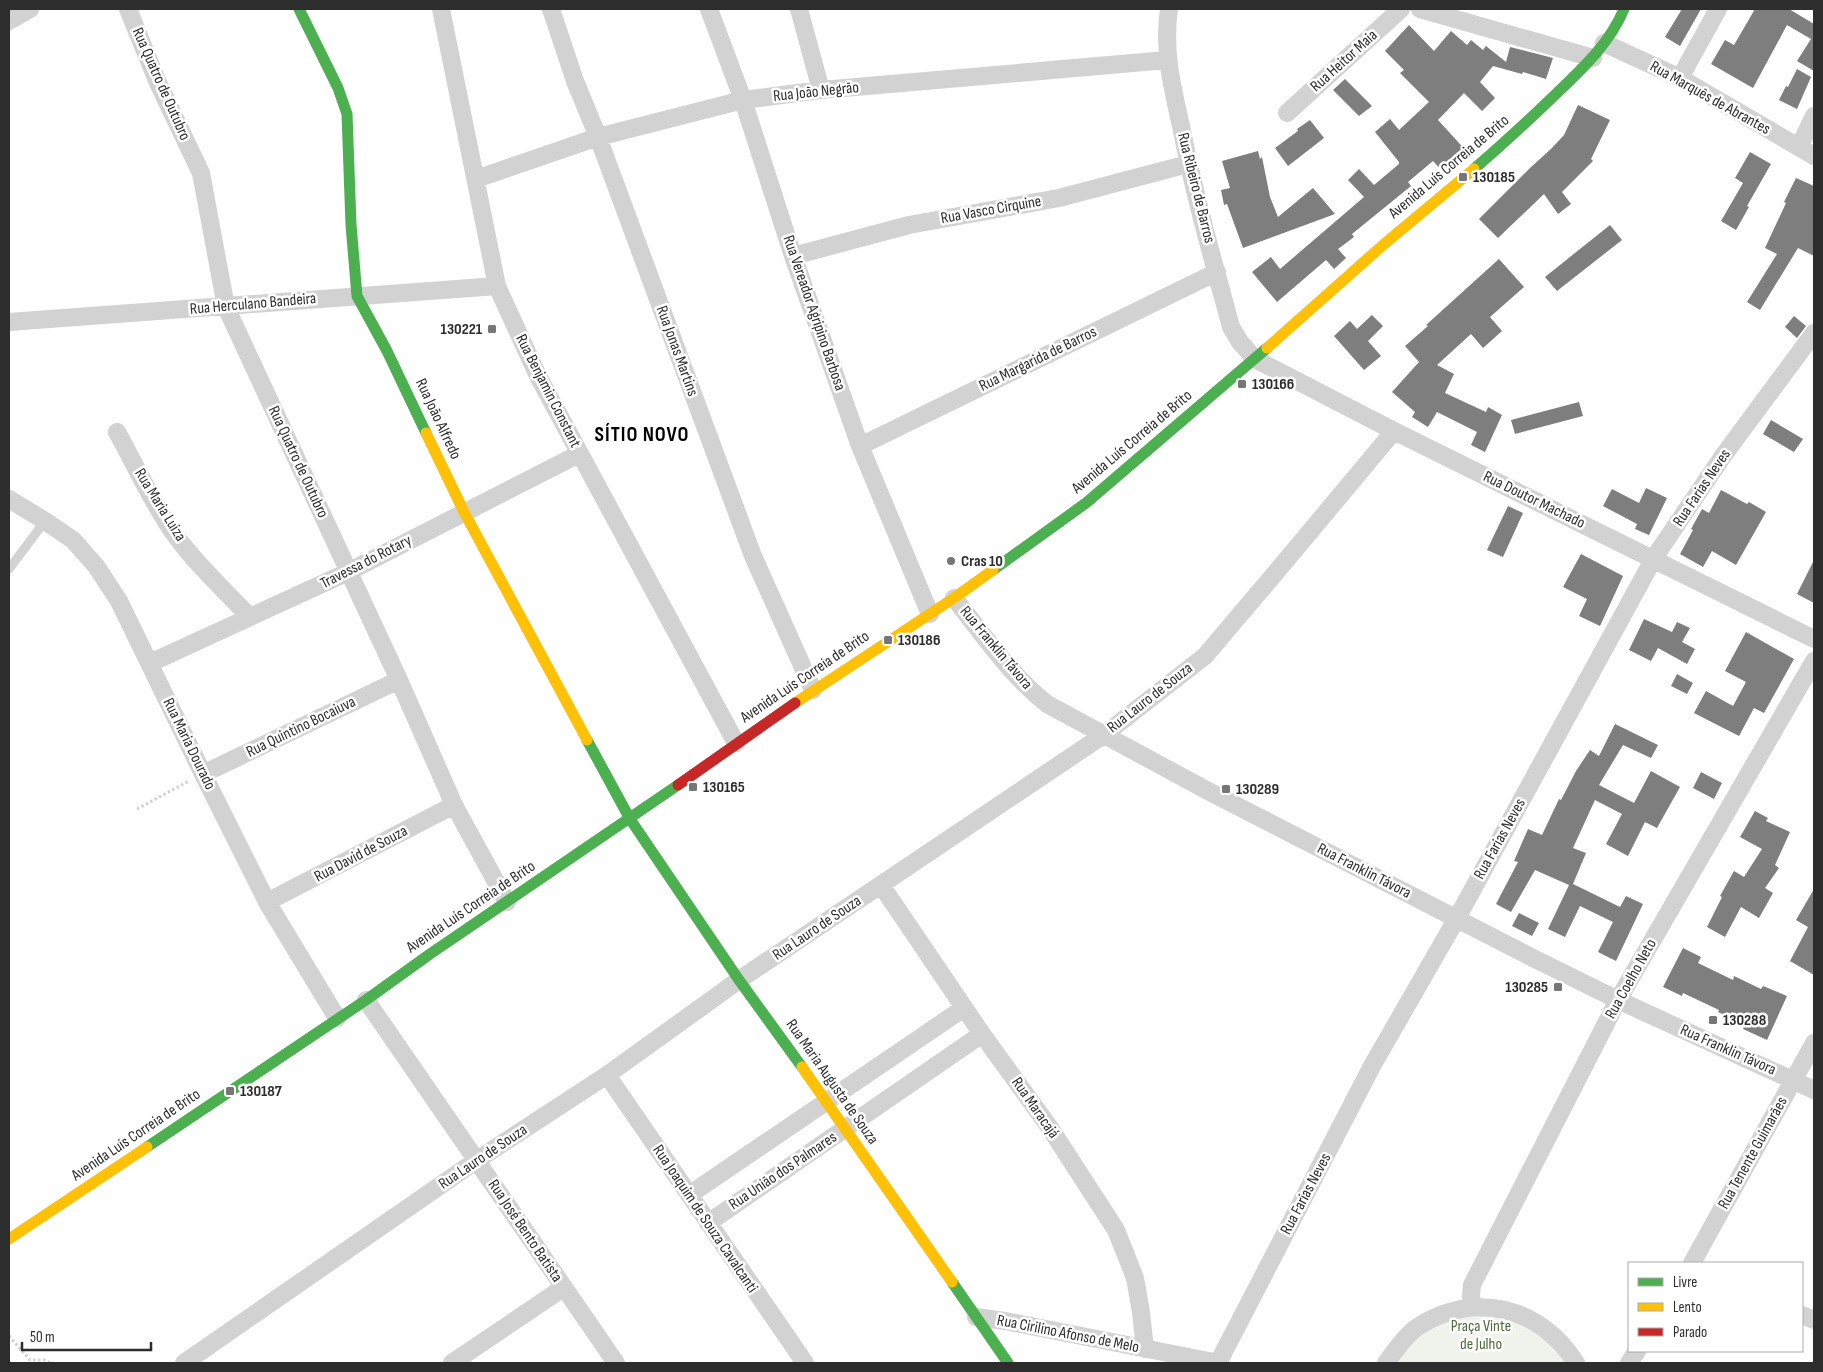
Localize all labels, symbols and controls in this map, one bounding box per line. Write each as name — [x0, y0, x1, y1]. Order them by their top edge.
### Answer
street label: Rua Quatro de Outubro — [128, 25, 194, 143]
street label: Rua Heitor Maia — [1307, 26, 1381, 96]
street label: Rua Marquês de Abrantes — [1647, 57, 1774, 139]
street label: Rua João Negrão — [772, 78, 860, 106]
street label: Avenida Luís Correia de Brito — [1384, 111, 1513, 224]
street label: Rua Ribeiro de Barros — [1173, 131, 1219, 245]
place label: 130185 — [1473, 168, 1515, 187]
marker: 130185 — [1457, 171, 1469, 183]
street label: Rua Vasco Cirquine — [939, 192, 1043, 228]
street label: Rua Vereador Agripino Barbosa — [778, 233, 850, 393]
street label: Rua Herculano Bandeira — [189, 289, 317, 319]
street label: Rua Jonas Martins — [652, 303, 702, 399]
place label: 130221 — [441, 320, 483, 339]
street label: Rua Margarida de Barros — [976, 322, 1100, 396]
marker: 130221 — [486, 323, 498, 335]
street label: Rua Benjamin Constant — [511, 331, 585, 451]
place label: 130166 — [1252, 375, 1294, 394]
street label: Rua João Alfredo — [411, 376, 465, 462]
marker: 130166 — [1236, 378, 1248, 390]
street label: Avenida Luís Correia de Brito — [1067, 386, 1196, 499]
street label: Rua Quatro de Outubro — [264, 403, 332, 521]
district label: SÍTIO NOVO — [595, 422, 690, 447]
street label: Rua Farias Neves — [1669, 445, 1735, 530]
street label: Rua Maria Luiza — [130, 465, 190, 545]
street label: Rua Doutor Machado — [1480, 467, 1588, 533]
street label: Travessa do Rotary — [317, 531, 415, 593]
place label: Cras 10 — [961, 552, 1003, 571]
marker: Cras 10 — [945, 555, 957, 567]
street label: Rua Franklin Távora — [956, 603, 1036, 693]
street label: Avenida Luís Correia de Brito — [736, 627, 873, 728]
place label: 130186 — [898, 631, 940, 650]
marker: 130186 — [882, 634, 894, 646]
street label: Rua Lauro de Souza — [1104, 659, 1196, 737]
street label: Rua Quintino Bocaiuva — [243, 692, 359, 762]
street label: Rua Maria Dourado — [159, 695, 219, 793]
place label: 130165 — [703, 778, 745, 797]
place label: 130289 — [1236, 780, 1279, 799]
marker: 130165 — [687, 781, 699, 793]
marker: 130289 — [1220, 783, 1232, 795]
street label: Rua Farias Neves — [1470, 795, 1530, 883]
street label: Rua David de Souza — [311, 822, 411, 886]
street label: Rua Franklin Távora — [1314, 839, 1414, 903]
street label: Avenida Luís Correia de Brito — [402, 857, 539, 958]
street label: Rua Lauro de Souza — [769, 891, 865, 965]
street label: Rua Coelho Neto — [1601, 936, 1661, 1022]
place label: 130285 — [1505, 978, 1548, 997]
marker: 130285 — [1552, 981, 1564, 993]
place label: 130288 — [1723, 1011, 1767, 1030]
marker: 130288 — [1707, 1014, 1719, 1026]
street label: Rua Maria Augusta de Souza — [782, 1016, 882, 1148]
street label: Rua Franklin Távora — [1677, 1020, 1779, 1080]
street label: Rua Maracajá — [1007, 1074, 1063, 1142]
place label: 130187 — [240, 1082, 282, 1101]
street label: Avenida Luís Correia de Brito — [67, 1085, 204, 1186]
marker: 130187 — [224, 1085, 236, 1097]
street label: Rua Tenente Guimarães — [1714, 1093, 1792, 1212]
street label: Rua Lauro de Souza — [435, 1120, 531, 1194]
street label: Rua União dos Palmares — [725, 1128, 841, 1214]
street label: Rua Joaquim de Souza Cavalcanti — [648, 1142, 762, 1296]
street label: Rua Farias Neves — [1277, 1150, 1336, 1238]
street label: Rua José Bento Batista — [484, 1176, 566, 1286]
legend — [1628, 1262, 1803, 1352]
text: Livre — [1673, 1273, 1697, 1292]
text: Lento — [1673, 1298, 1702, 1317]
street label: Rua Cirilino Afonso de Melo — [995, 1311, 1141, 1357]
park label: Praça Vinte de Julho — [1451, 1317, 1511, 1354]
scale bar — [22, 1320, 151, 1352]
text: Parado — [1673, 1323, 1707, 1342]
text: 50 m — [30, 1328, 55, 1347]

